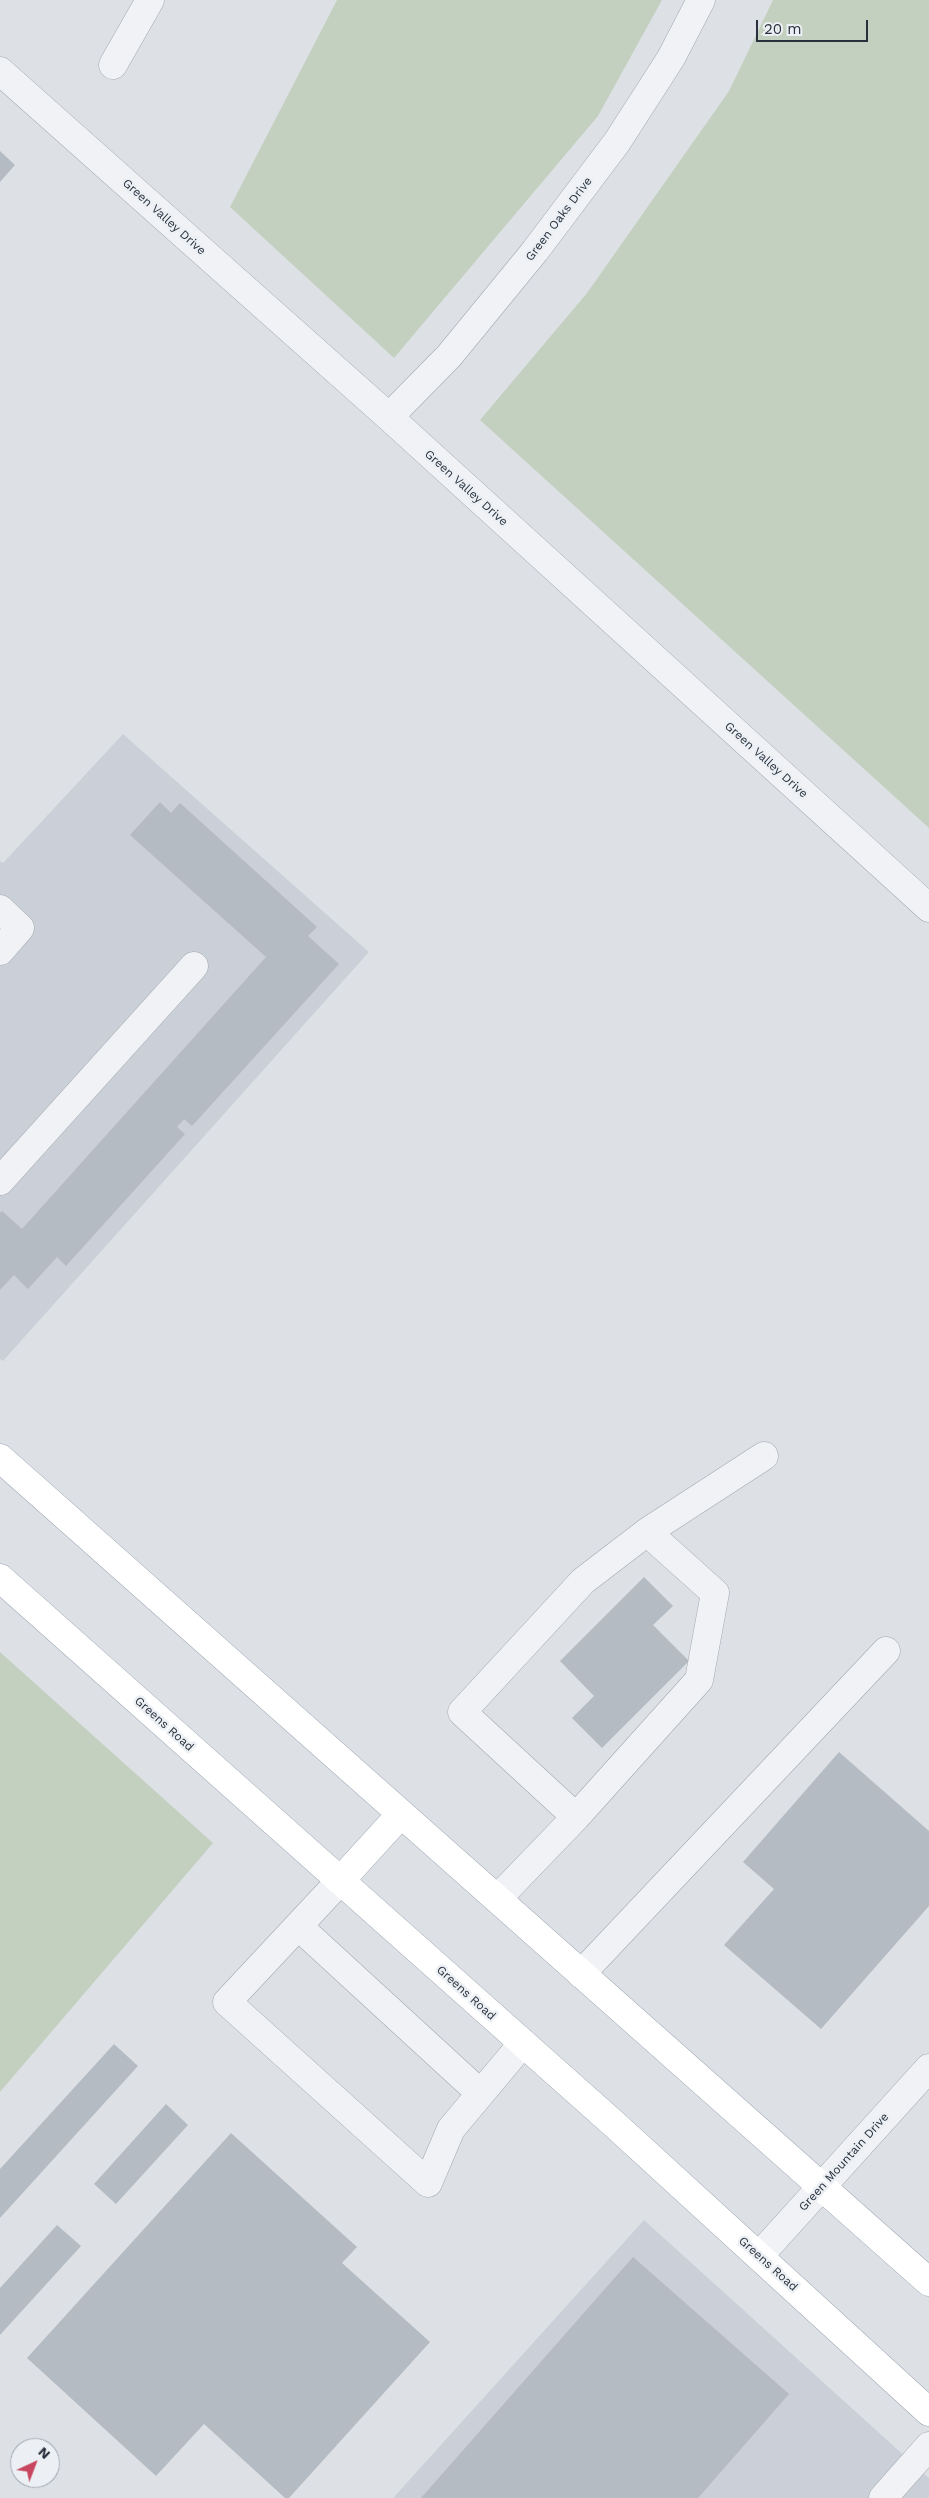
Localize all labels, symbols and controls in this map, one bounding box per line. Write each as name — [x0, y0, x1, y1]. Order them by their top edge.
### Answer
scale bar — [759, 10, 872, 42]
text: 20 m — [764, 20, 802, 38]
street label: Green Oaks Drive — [523, 174, 595, 264]
street label: Green Valley Drive — [120, 176, 208, 258]
street label: Green Valley Drive — [422, 447, 510, 529]
street label: Green Valley Drive — [722, 719, 810, 801]
street label: Greens Road — [132, 1694, 196, 1754]
street label: Greens Road — [434, 1963, 498, 2023]
street label: Green Mountain Drive — [796, 2110, 892, 2214]
street label: Greens Road — [736, 2234, 800, 2294]
north arrow — [10, 2438, 60, 2488]
text: N — [35, 2443, 54, 2462]

